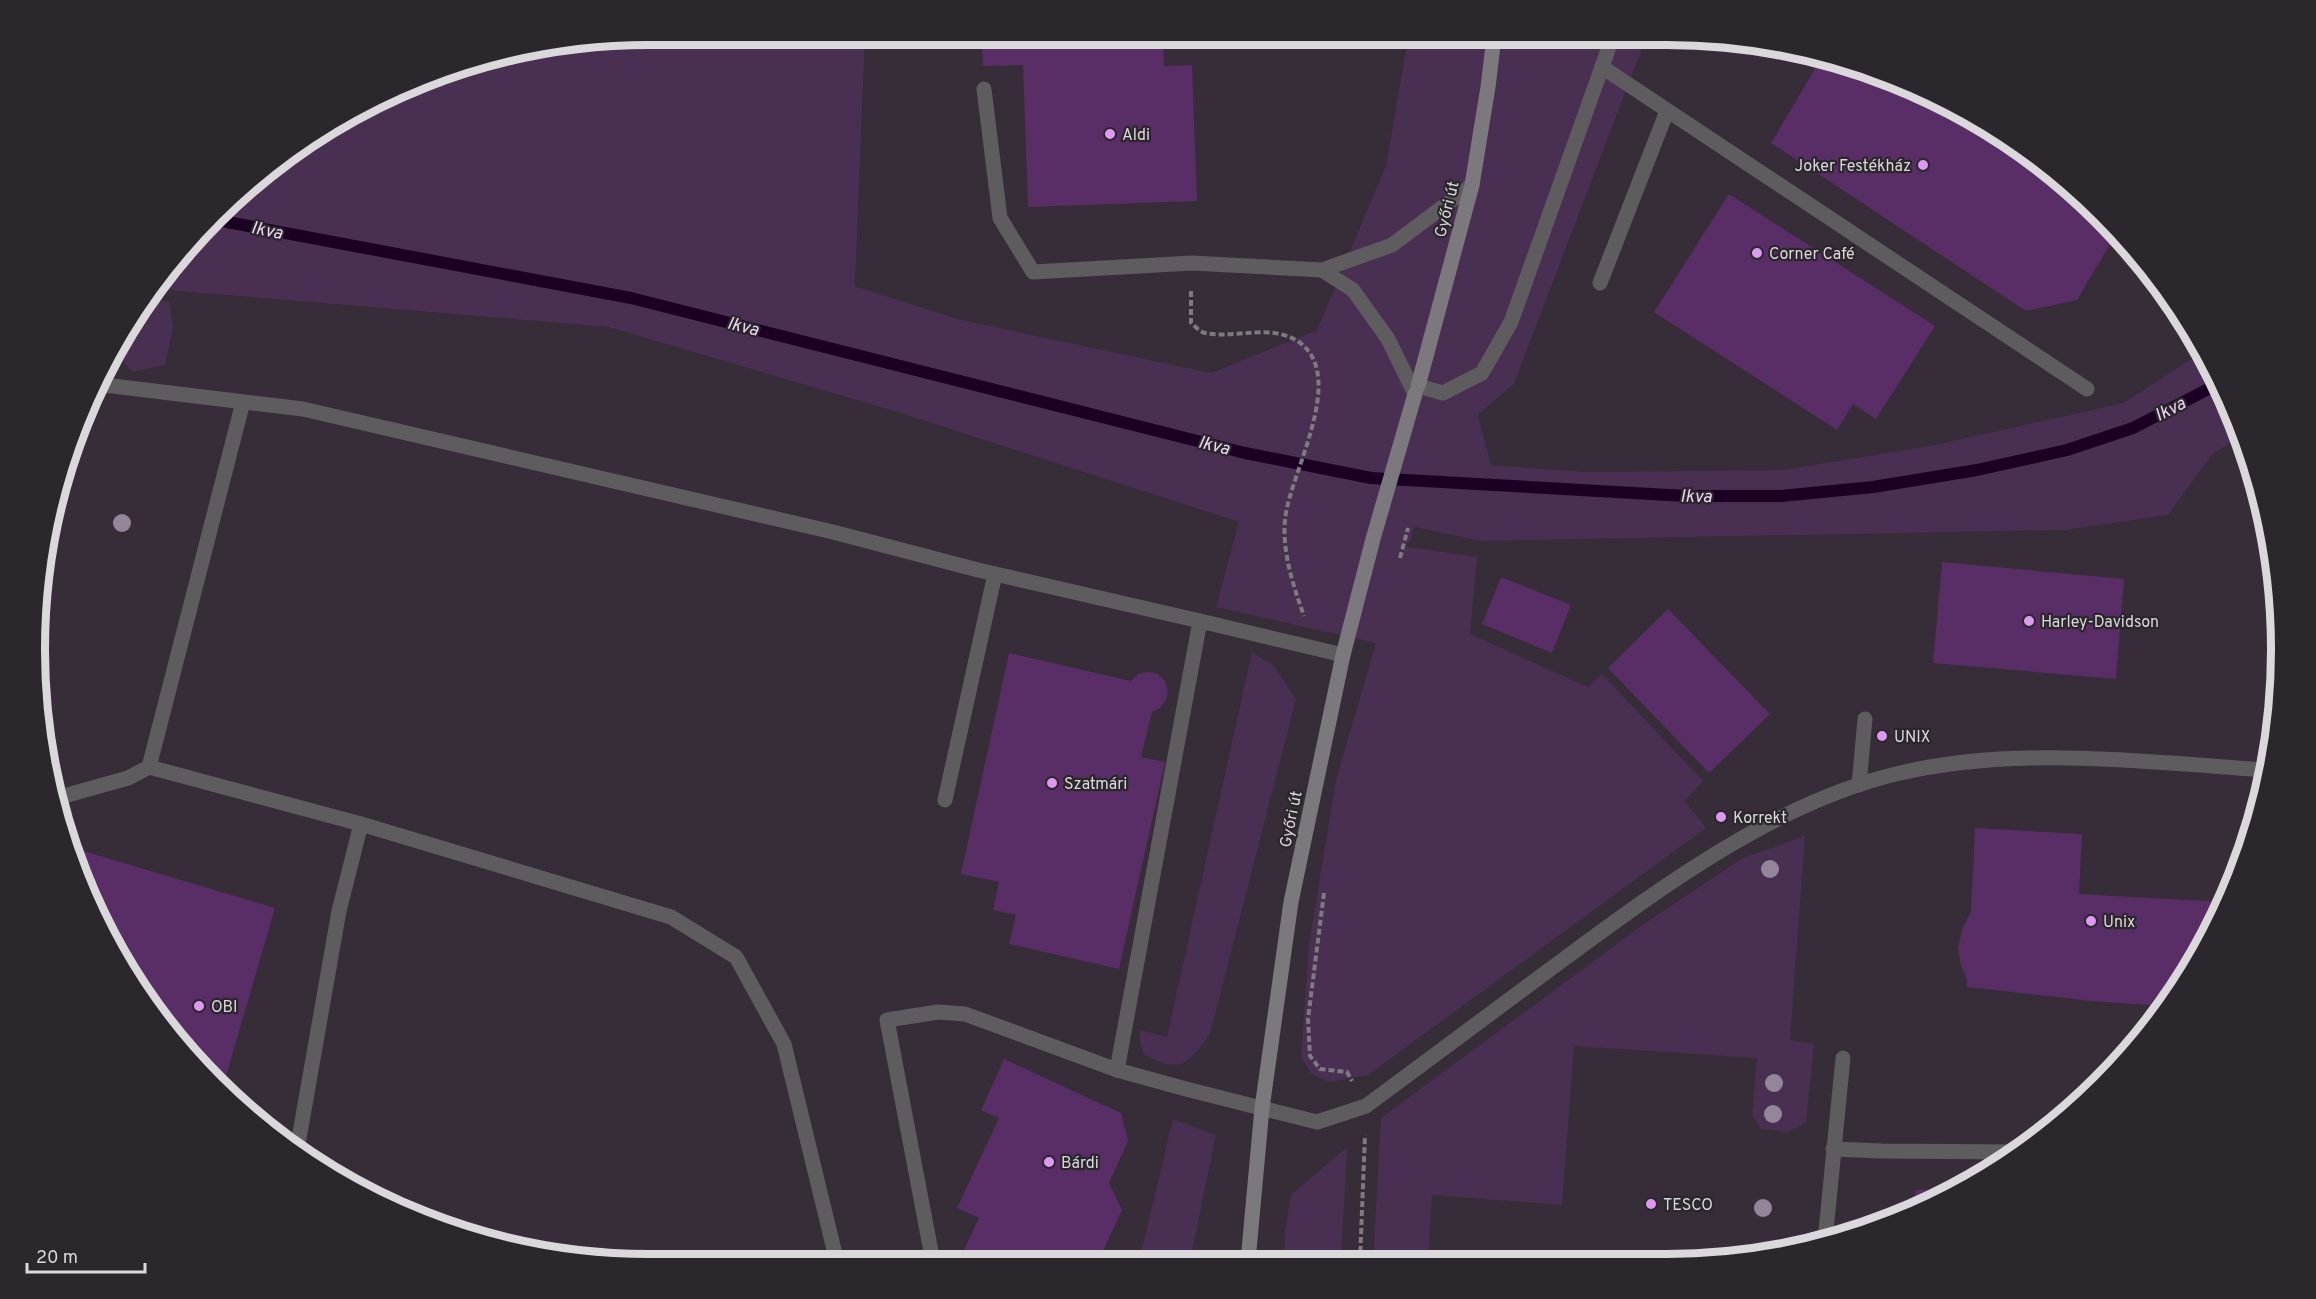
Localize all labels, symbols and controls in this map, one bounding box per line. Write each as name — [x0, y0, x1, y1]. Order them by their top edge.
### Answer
place label: Aldi — [1122, 126, 1150, 146]
marker: Aldi — [1103, 127, 1117, 141]
place label: Joker Festékház — [1795, 157, 1911, 177]
marker: Joker Festékház — [1916, 158, 1930, 172]
street label: Győri út — [1431, 179, 1465, 240]
water label: Ikva — [249, 217, 285, 246]
place label: Corner Café — [1769, 245, 1855, 265]
marker: Corner Café — [1750, 246, 1764, 260]
water label: Ikva — [724, 312, 761, 343]
water label: Ikva — [2151, 393, 2191, 428]
water label: Ikva — [1195, 431, 1232, 462]
water label: Ikva — [1680, 486, 1713, 509]
place label: Harley-Davidson — [2041, 613, 2159, 633]
marker: Harley-Davidson — [2022, 614, 2036, 628]
place label: UNIX — [1894, 728, 1930, 748]
marker: UNIX — [1875, 729, 1889, 743]
place label: Szatmári — [1064, 775, 1127, 795]
marker: Szatmári — [1045, 776, 1059, 790]
street label: Győri út — [1276, 789, 1308, 850]
place label: Korrekt — [1733, 809, 1787, 829]
marker: Korrekt — [1714, 810, 1728, 824]
place label: Unix — [2103, 913, 2135, 933]
marker: Unix — [2084, 914, 2098, 928]
place label: OBI — [211, 998, 238, 1018]
marker: OBI — [192, 999, 206, 1013]
place label: Bárdi — [1061, 1154, 1099, 1174]
marker: Bárdi — [1042, 1155, 1056, 1169]
place label: TESCO — [1663, 1196, 1713, 1216]
marker: TESCO — [1644, 1197, 1658, 1211]
scale bar — [27, 1236, 146, 1274]
text: 20 m — [36, 1247, 78, 1270]

